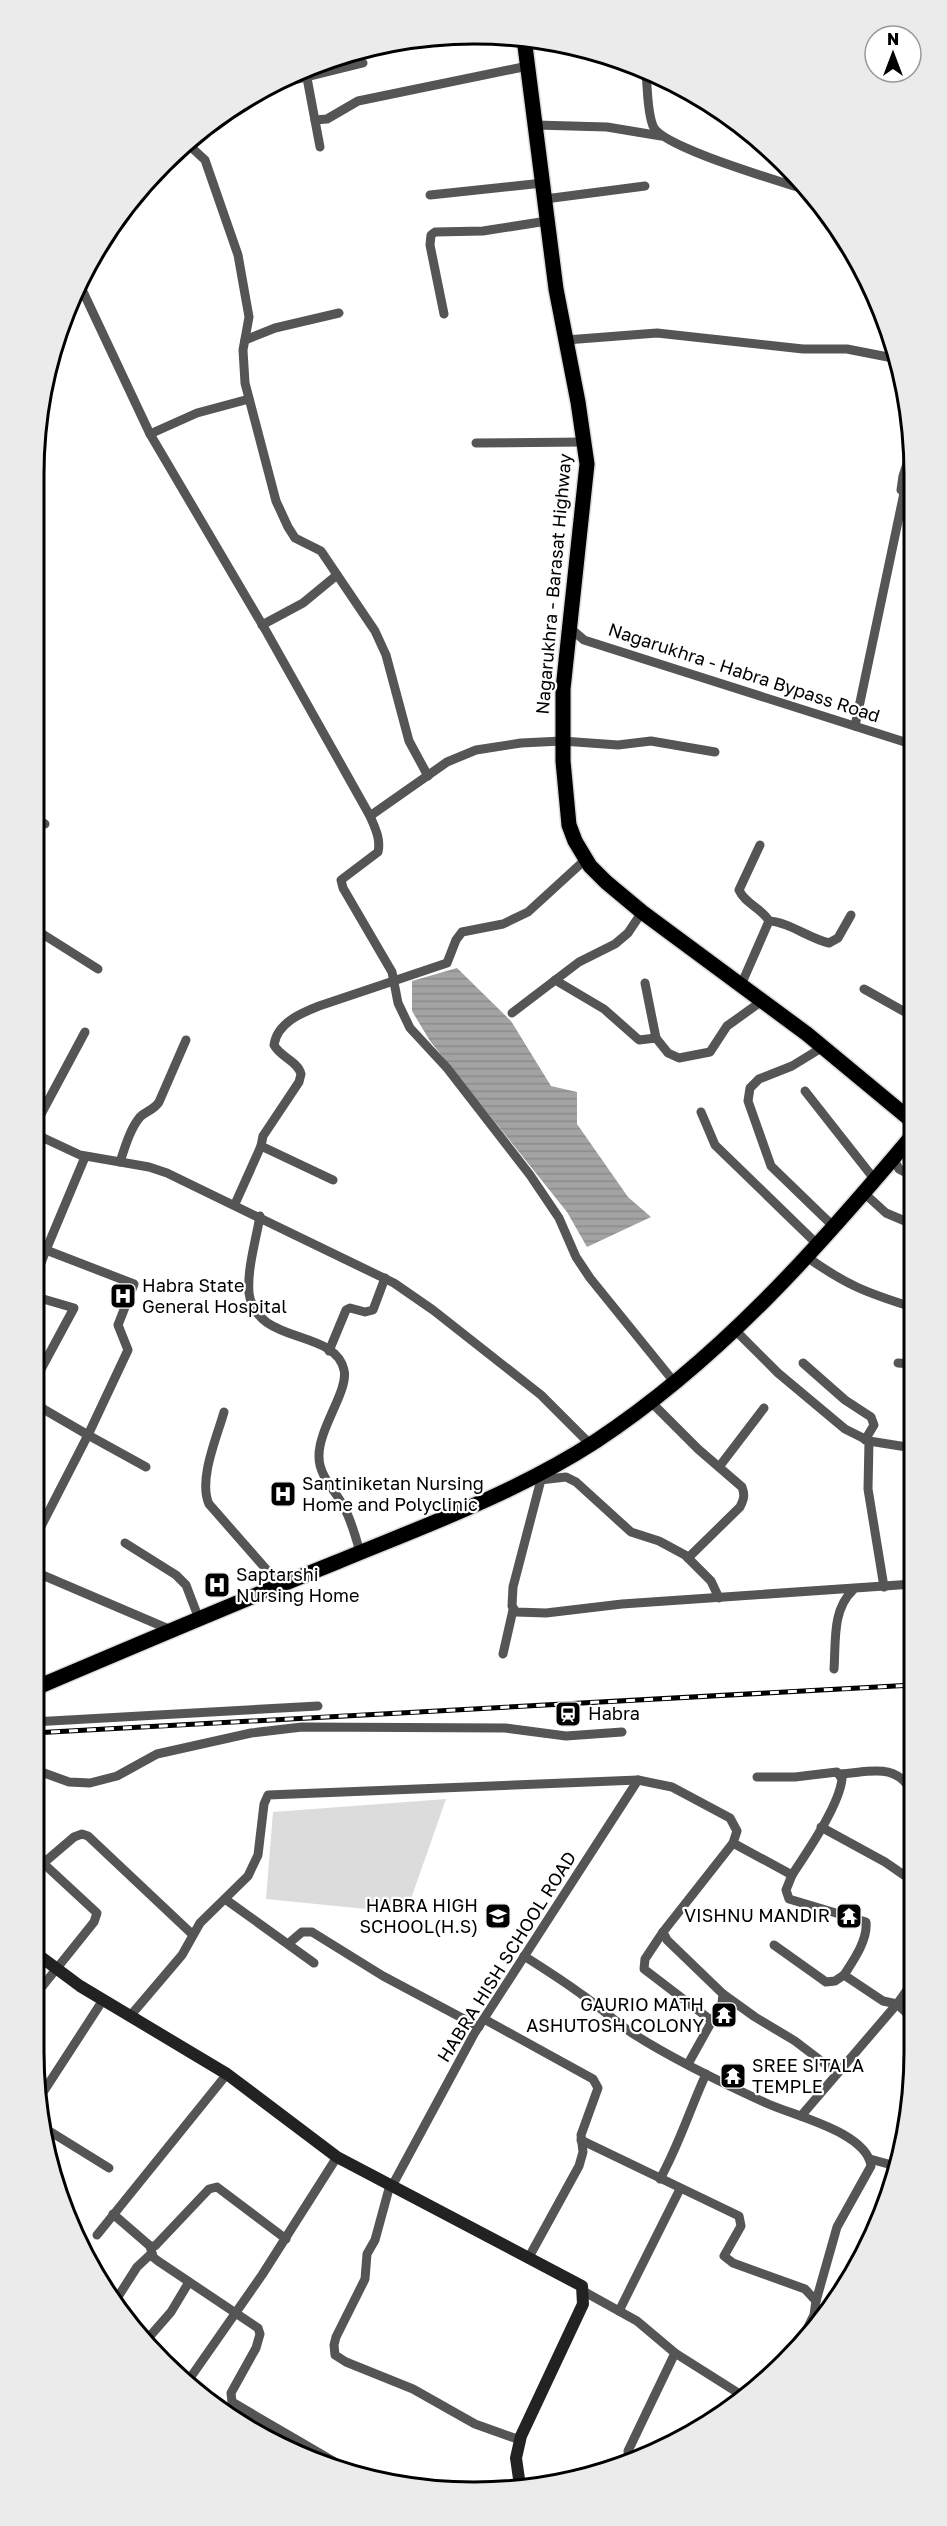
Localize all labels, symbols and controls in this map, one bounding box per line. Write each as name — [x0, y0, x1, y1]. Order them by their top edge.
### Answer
north arrow — [863, 24, 923, 84]
text: N — [887, 29, 899, 49]
street label: Nagarukhra - Barasat Highway — [531, 452, 575, 715]
street label: Nagarukhra - Habra Bypass Road — [606, 618, 883, 726]
place label: Habra State General Hospital — [142, 1274, 287, 1317]
hospital icon: Habra State General Hospital — [108, 1281, 138, 1311]
place label: Santiniketan Nursing Home and Polyclinic — [302, 1472, 484, 1515]
hospital icon: Santiniketan Nursing Home and Polyclinic — [268, 1479, 298, 1509]
place label: Saptarshi Nursing Home — [236, 1563, 359, 1606]
hospital icon: Saptarshi Nursing Home — [202, 1570, 232, 1600]
station icon: Habra — [553, 1699, 583, 1729]
place label: Habra — [588, 1702, 640, 1724]
street label: HABRA HISH SCHOOL ROAD — [432, 1847, 580, 2066]
place label: HABRA HIGH SCHOOL(H.S) — [360, 1894, 478, 1937]
school or university icon: HABRA HIGH SCHOOL(H.S) — [483, 1901, 513, 1931]
temple icon: VISHNU MANDIR — [834, 1901, 864, 1931]
place label: VISHNU MANDIR — [684, 1904, 830, 1926]
place label: GAURIO MATH ASHUTOSH COLONY — [526, 1993, 704, 2036]
temple icon: GAURIO MATH ASHUTOSH COLONY — [709, 2000, 739, 2030]
place label: SREE SITALA TEMPLE — [752, 2054, 864, 2097]
temple icon: SREE SITALA TEMPLE — [718, 2061, 748, 2091]

